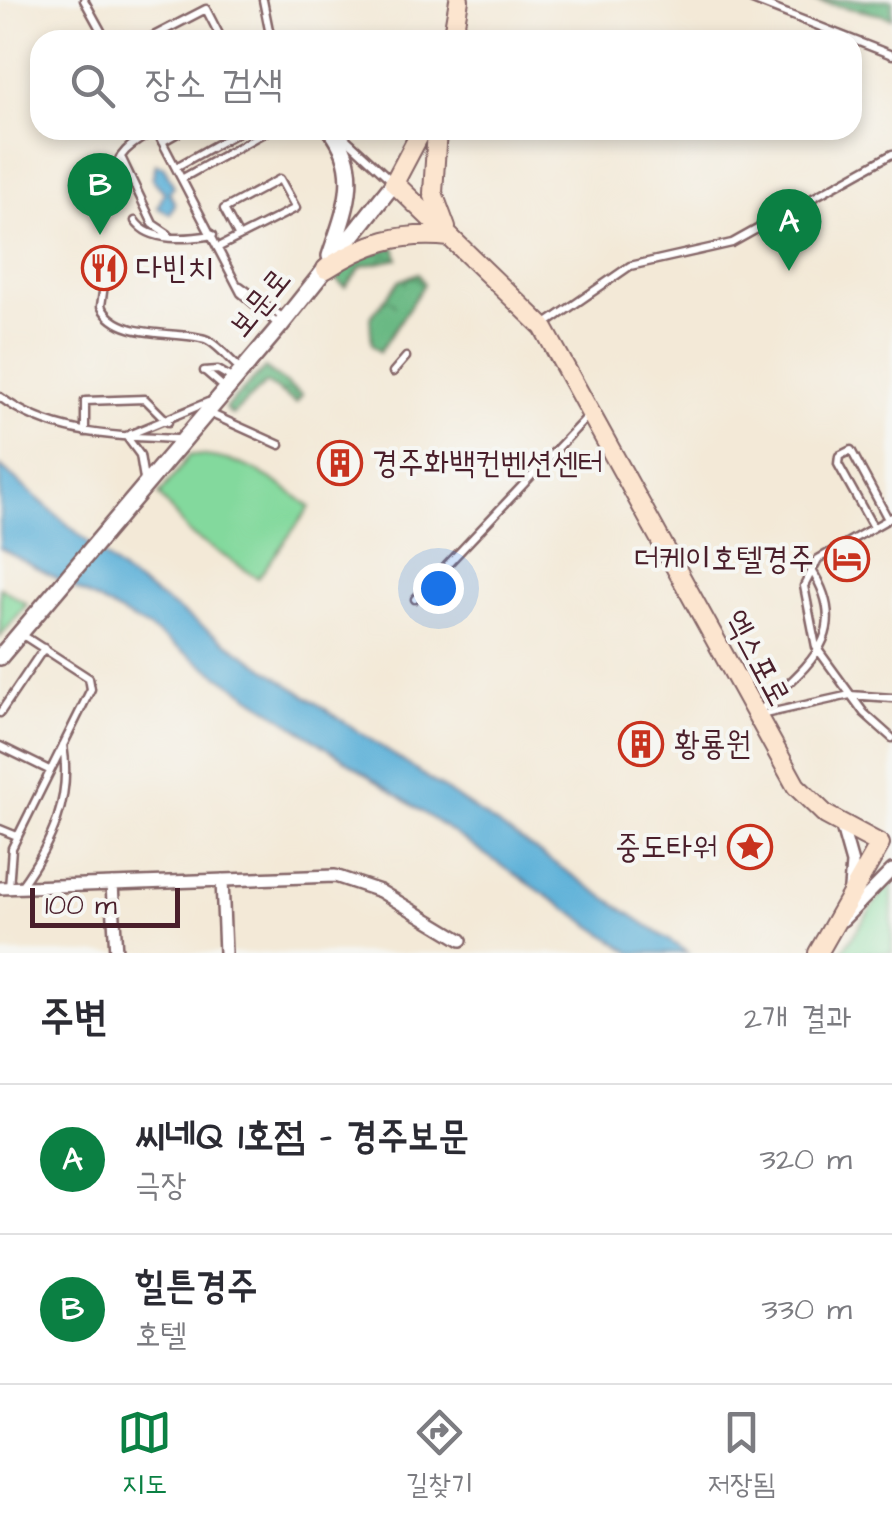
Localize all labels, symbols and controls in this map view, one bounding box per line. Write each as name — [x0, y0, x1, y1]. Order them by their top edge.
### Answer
search box — [30, 30, 862, 140]
icon: search — [65, 58, 120, 113]
text: 장소 검색 — [145, 59, 283, 111]
pin: B — [68, 152, 132, 235]
pin: A — [756, 188, 822, 271]
restaurant icon: 다빈치 — [81, 245, 127, 291]
place label: 다빈치 — [136, 246, 213, 291]
street label: 보문로 — [218, 259, 302, 347]
building icon: 경주화백컨벤션센터 — [317, 440, 363, 486]
place label: 경주화백컨벤션센터 — [372, 441, 604, 486]
hotel icon: 더케이호텔경주 — [824, 536, 870, 582]
place label: 더케이호텔경주 — [634, 537, 814, 582]
your location — [413, 563, 464, 614]
street label: 엑스포로 — [713, 602, 801, 714]
building icon: 황룡원 — [618, 721, 664, 767]
place label: 황룡원 — [674, 722, 751, 767]
place icon: 중도타워 — [727, 824, 773, 870]
place label: 중도타워 — [615, 825, 718, 870]
scale bar — [30, 883, 180, 928]
text: 100 m — [45, 886, 117, 925]
text: 주변 — [40, 989, 108, 1047]
text: 2개 결과 — [744, 996, 852, 1041]
text: 씨네Q 1호점 - 경주보문 — [135, 1111, 469, 1163]
text: A — [62, 1137, 83, 1182]
text: 320 m — [760, 1137, 852, 1182]
text: 극장 — [135, 1163, 187, 1208]
text: 힐튼경주 — [135, 1261, 257, 1313]
text: B — [61, 1287, 84, 1332]
text: 330 m — [762, 1287, 852, 1332]
text: 호텔 — [135, 1313, 187, 1358]
tab: 지도 — [117, 1405, 172, 1504]
tab: 길찾기 — [406, 1405, 474, 1504]
tab: 저장됨 — [707, 1405, 775, 1504]

